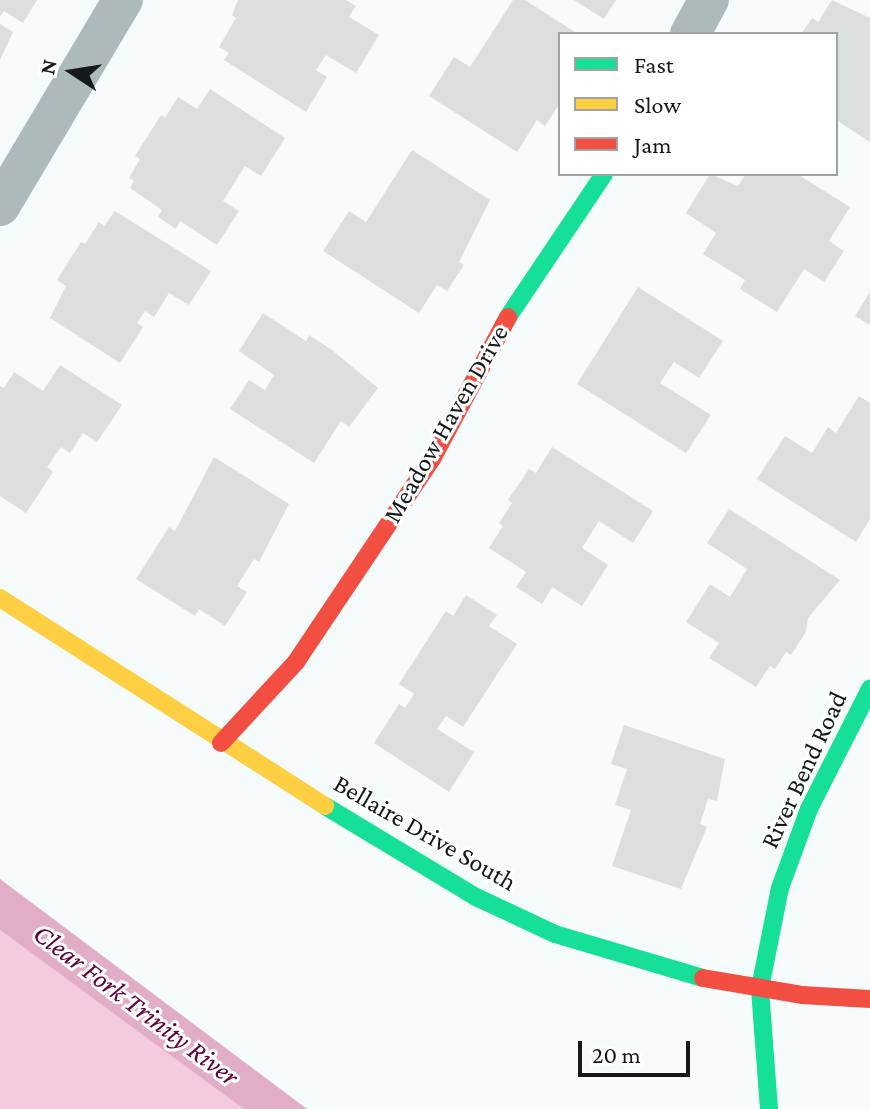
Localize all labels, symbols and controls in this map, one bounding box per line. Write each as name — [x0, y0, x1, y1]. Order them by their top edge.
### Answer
north arrow — [32, 32, 112, 112]
legend — [558, 32, 838, 176]
text: Fast — [634, 51, 674, 78]
text: N — [34, 57, 62, 77]
text: Slow — [634, 91, 681, 118]
text: Jam — [634, 131, 672, 158]
street label: Meadow Haven Drive — [377, 320, 515, 528]
street label: River Bend Road — [754, 687, 854, 853]
street label: Bellaire Drive South — [328, 768, 522, 898]
water label: Clear Fork Trinity River — [27, 917, 245, 1093]
scale bar — [582, 1025, 694, 1075]
text: 20 m — [592, 1041, 641, 1068]

